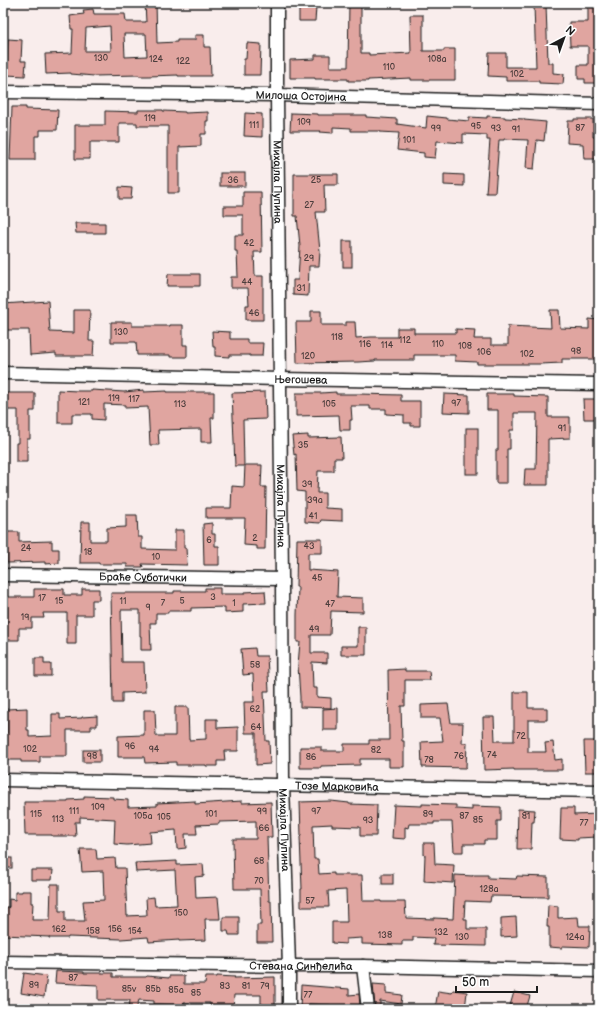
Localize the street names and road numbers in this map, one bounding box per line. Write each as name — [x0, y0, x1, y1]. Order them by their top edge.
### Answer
street label: Милоша Остојина — [256, 88, 347, 103]
street label: Михајла Пупина — [271, 140, 285, 224]
street label: Његошева — [274, 372, 328, 386]
street label: Михајла Пупина — [274, 464, 288, 548]
street label: Браће Суботички — [99, 570, 187, 584]
street label: Тозе Марковића — [295, 779, 379, 793]
street label: Михајла Пупина — [277, 788, 292, 872]
street label: Стевана Синђелића — [249, 959, 353, 973]

